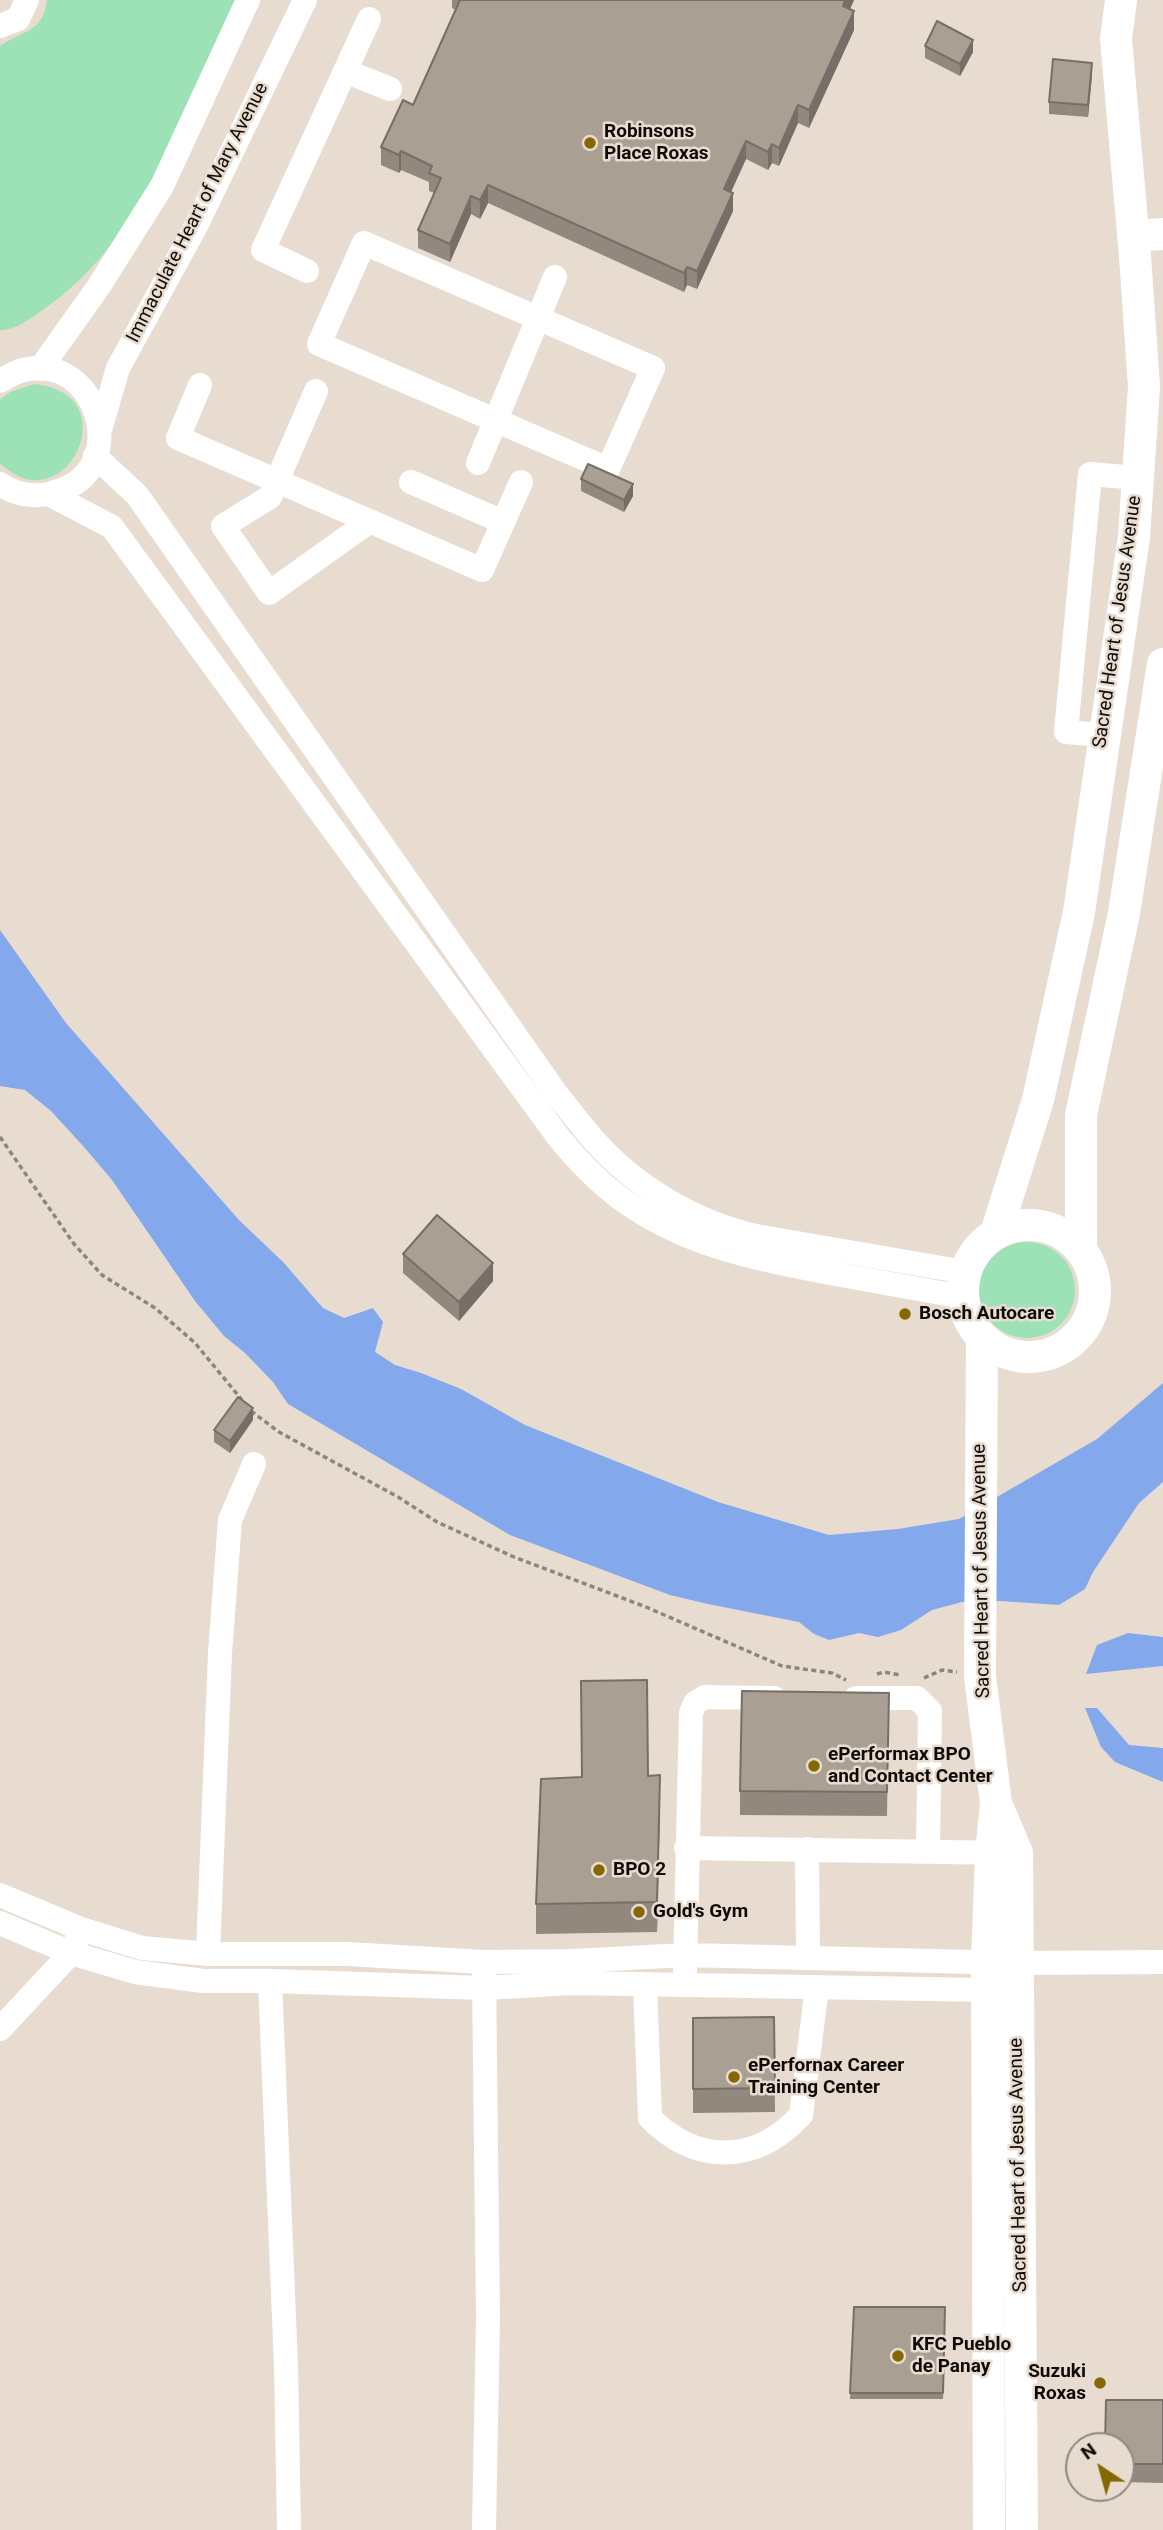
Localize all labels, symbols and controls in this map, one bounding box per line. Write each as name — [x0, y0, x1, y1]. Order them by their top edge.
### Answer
street label: Immaculate Heart of Mary Avenue — [122, 79, 274, 347]
place label: Robinsons Place Roxas — [604, 121, 709, 165]
marker: Robinsons Place Roxas — [582, 135, 598, 151]
street label: Sacred Heart of Jesus Avenue — [1089, 494, 1147, 750]
place label: Bosch Autocare — [919, 1303, 1054, 1325]
marker: Bosch Autocare — [897, 1306, 913, 1322]
street label: Sacred Heart of Jesus Avenue — [968, 1443, 996, 1699]
place label: ePerformax BPO and Contact Center — [828, 1744, 993, 1788]
marker: ePerformax BPO and Contact Center — [806, 1758, 822, 1774]
place label: BPO 2 — [613, 1859, 666, 1881]
marker: BPO 2 — [591, 1862, 607, 1878]
place label: Gold's Gym — [653, 1901, 748, 1923]
marker: Gold's Gym — [631, 1904, 647, 1920]
street label: Sacred Heart of Jesus Avenue — [1005, 2037, 1033, 2293]
place label: ePerfornax Career Training Center — [748, 2055, 904, 2099]
marker: ePerfornax Career Training Center — [726, 2069, 742, 2085]
place label: KFC Pueblo de Panay — [912, 2334, 1011, 2378]
marker: KFC Pueblo de Panay — [890, 2348, 906, 2364]
place label: Suzuki Roxas — [1028, 2361, 1086, 2405]
marker: Suzuki Roxas — [1092, 2375, 1108, 2391]
north arrow — [1065, 2432, 1135, 2502]
text: N — [1076, 2438, 1101, 2464]

